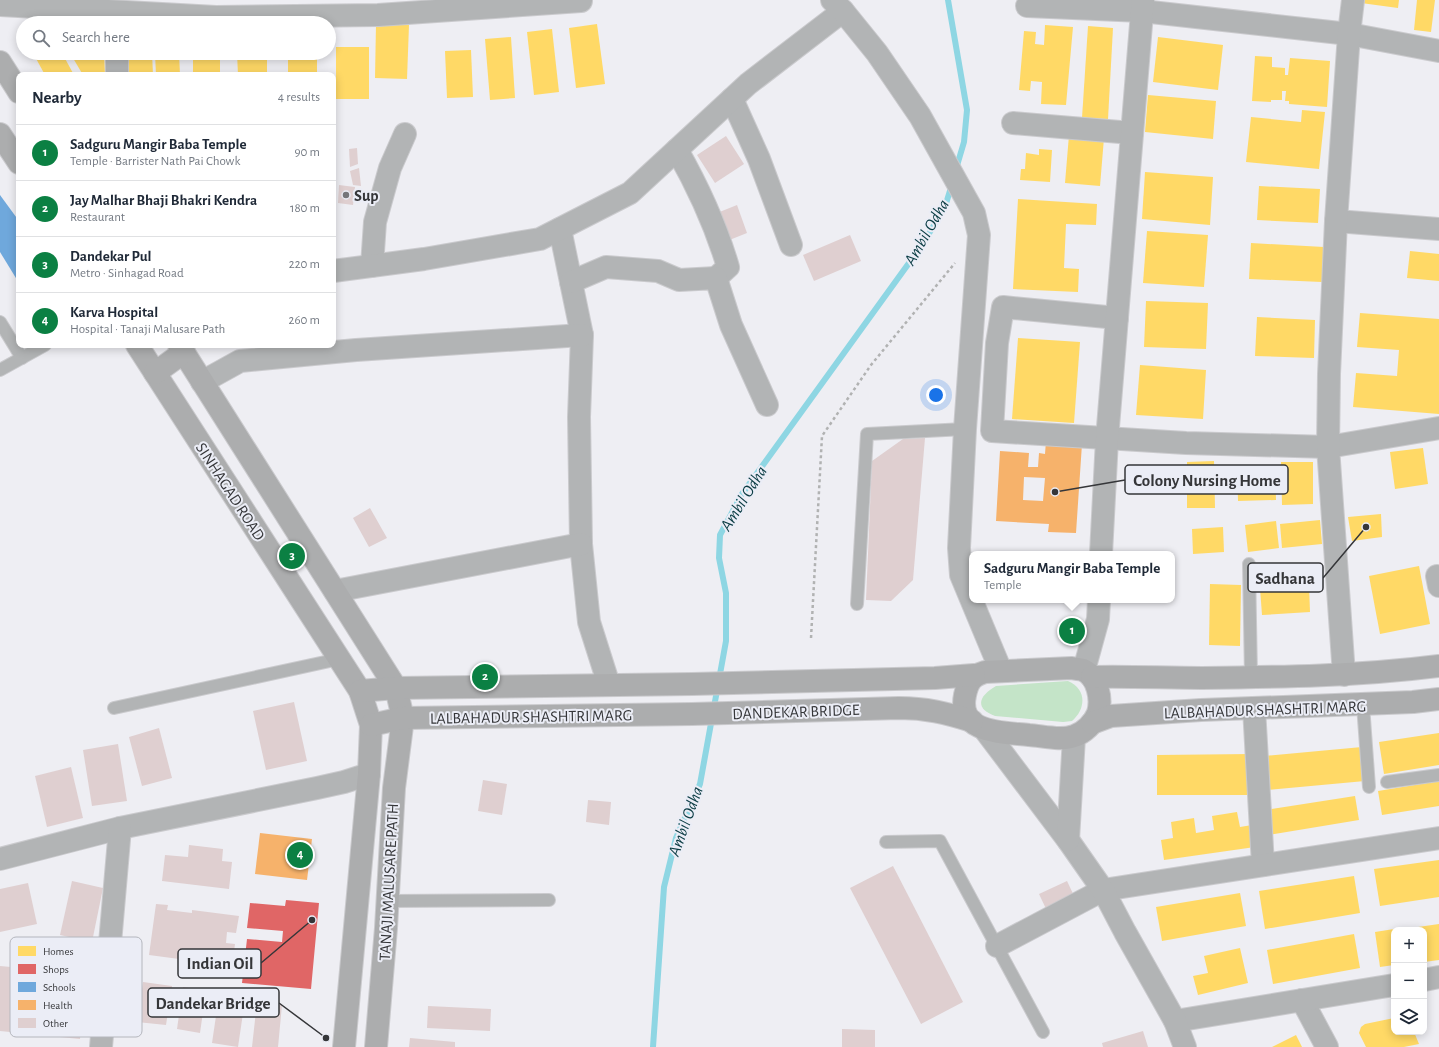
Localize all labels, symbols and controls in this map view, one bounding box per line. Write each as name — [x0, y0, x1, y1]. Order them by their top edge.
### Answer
search box — [16, 16, 336, 60]
icon: search — [30, 27, 52, 49]
text: Search here — [62, 30, 130, 45]
text: Nearby — [32, 89, 82, 106]
text: 4 results — [278, 91, 320, 104]
text: Sadguru Mangir Baba Temple — [70, 137, 247, 152]
text: 1 — [43, 146, 47, 159]
text: 90 m — [294, 146, 320, 159]
text: Temple · Barrister Nath Pai Chowk — [70, 155, 240, 168]
place label: Sup — [354, 188, 379, 204]
marker: Sup — [341, 190, 351, 200]
text: Jay Malhar Bhaji Bhakri Kendra — [70, 193, 257, 208]
water label: Ambil Odha — [900, 197, 952, 269]
text: 2 — [42, 202, 48, 215]
text: 180 m — [290, 202, 320, 215]
text: Restaurant — [70, 211, 125, 224]
text: Dandekar Pul — [70, 249, 152, 264]
text: 3 — [42, 258, 48, 271]
text: 220 m — [289, 258, 320, 271]
text: Metro · Sinhagad Road — [70, 267, 184, 280]
text: Karva Hospital — [70, 305, 158, 320]
text: 4 — [42, 314, 48, 327]
text: 260 m — [289, 314, 320, 327]
text: Hospital · Tanaji Malusare Path — [70, 323, 225, 336]
your location — [926, 385, 946, 405]
street label: SINHAGAD ROAD — [193, 440, 268, 543]
water label: Ambil Odha — [716, 463, 770, 534]
callout: Colony Nursing Home — [1125, 465, 1288, 494]
text: Colony Nursing Home — [1133, 472, 1281, 490]
pin: 3 — [279, 541, 305, 571]
popup — [969, 551, 1175, 603]
text: Sadguru Mangir Baba Temple — [984, 561, 1160, 576]
callout: Sadhana — [1248, 563, 1323, 592]
text: Sadhana — [1255, 570, 1315, 587]
text: Temple — [984, 579, 1021, 592]
pin: 1 — [1059, 616, 1085, 646]
pin: 2 — [472, 662, 498, 692]
street label: LALBAHADUR SHASHTRI MARG — [1164, 698, 1366, 722]
street label: DANDEKAR BRIDGE — [732, 702, 860, 722]
street label: LALBAHADUR SHASHTRI MARG — [430, 707, 632, 727]
water label: Ambil Odha — [665, 784, 706, 859]
street label: TANAJI MALUSARE PATH — [377, 803, 401, 961]
pin: 4 — [287, 840, 313, 870]
map controls — [1391, 927, 1427, 1035]
button: + — [1391, 927, 1427, 963]
legend — [10, 937, 142, 1037]
text: Homes — [43, 946, 74, 957]
callout: Indian Oil — [178, 949, 261, 978]
text: Indian Oil — [187, 955, 253, 972]
button: − — [1391, 963, 1427, 999]
text: Shops — [43, 964, 69, 975]
text: Schools — [43, 982, 76, 993]
callout: Dandekar Bridge — [148, 988, 279, 1017]
text: Dandekar Bridge — [155, 995, 271, 1012]
button: layers — [1391, 999, 1427, 1035]
text: Health — [43, 1000, 72, 1011]
text: Other — [43, 1018, 68, 1029]

